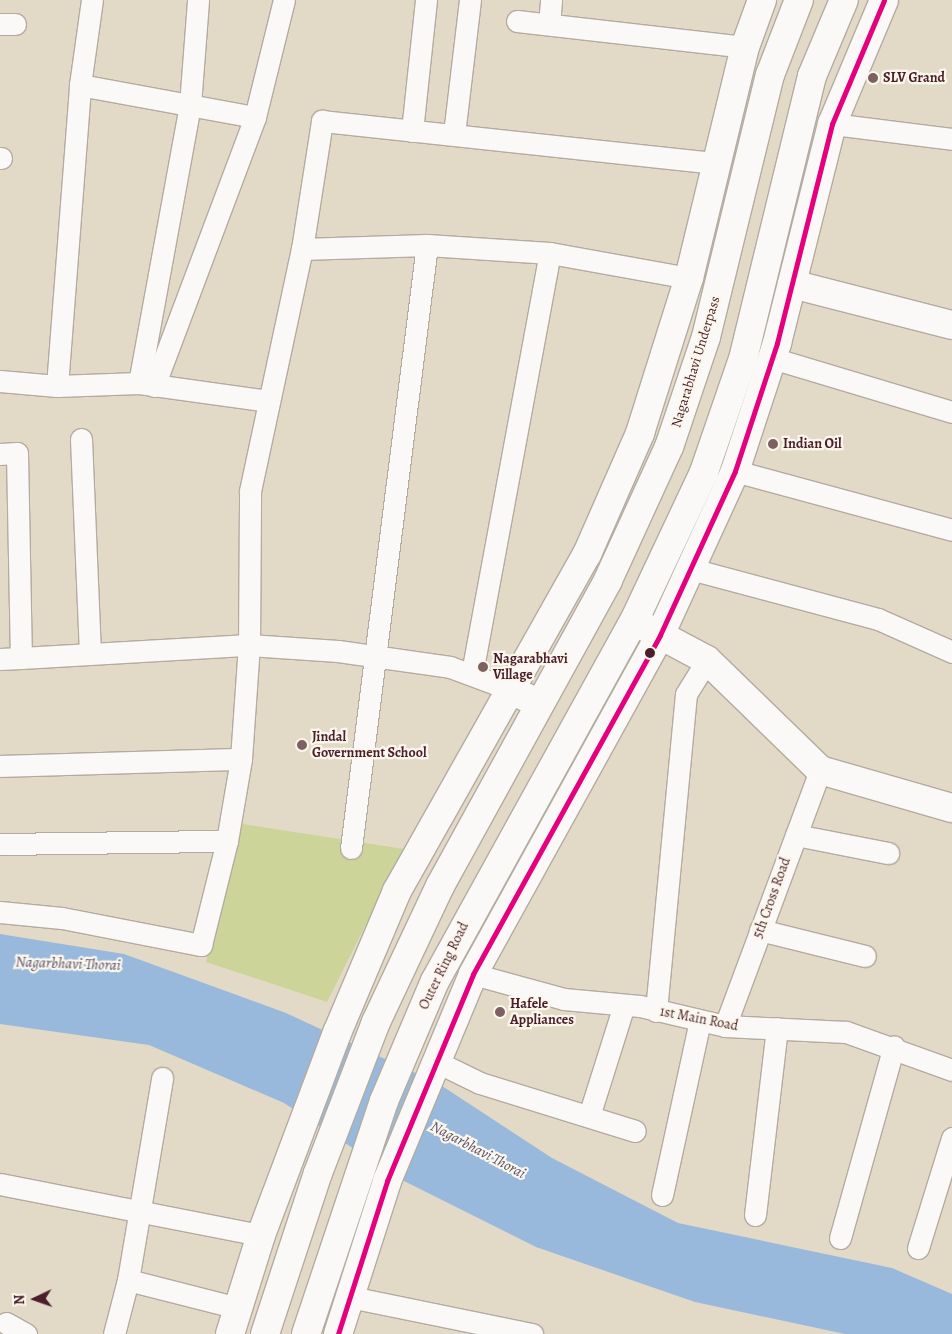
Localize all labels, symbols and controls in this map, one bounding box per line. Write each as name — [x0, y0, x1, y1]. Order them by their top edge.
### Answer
place label: SLV Grand — [883, 70, 945, 86]
marker: SLV Grand — [867, 72, 879, 84]
street label: Nagarabhavi Underpass — [668, 294, 724, 430]
place label: Indian Oil — [783, 436, 842, 452]
marker: Indian Oil — [767, 438, 779, 450]
unlabelled marker — [645, 648, 655, 658]
place label: Nagarabhavi Village — [493, 651, 568, 684]
marker: Nagarabhavi Village — [477, 661, 489, 673]
place label: Jindal Government School — [312, 729, 427, 762]
marker: Jindal Government School — [296, 739, 308, 751]
street label: 5th Cross Road — [750, 855, 794, 941]
street label: Outer Ring Road — [416, 920, 472, 1012]
water label: Nagarbhavi Thorai — [15, 953, 121, 975]
place label: Hafele Appliances — [510, 996, 574, 1028]
street label: 1st Main Road — [658, 1003, 740, 1035]
marker: Hafele Appliances — [494, 1006, 506, 1018]
water label: Nagarbhavi Thorai — [427, 1117, 529, 1183]
north arrow — [10, 1274, 60, 1324]
text: N — [10, 1294, 29, 1305]

